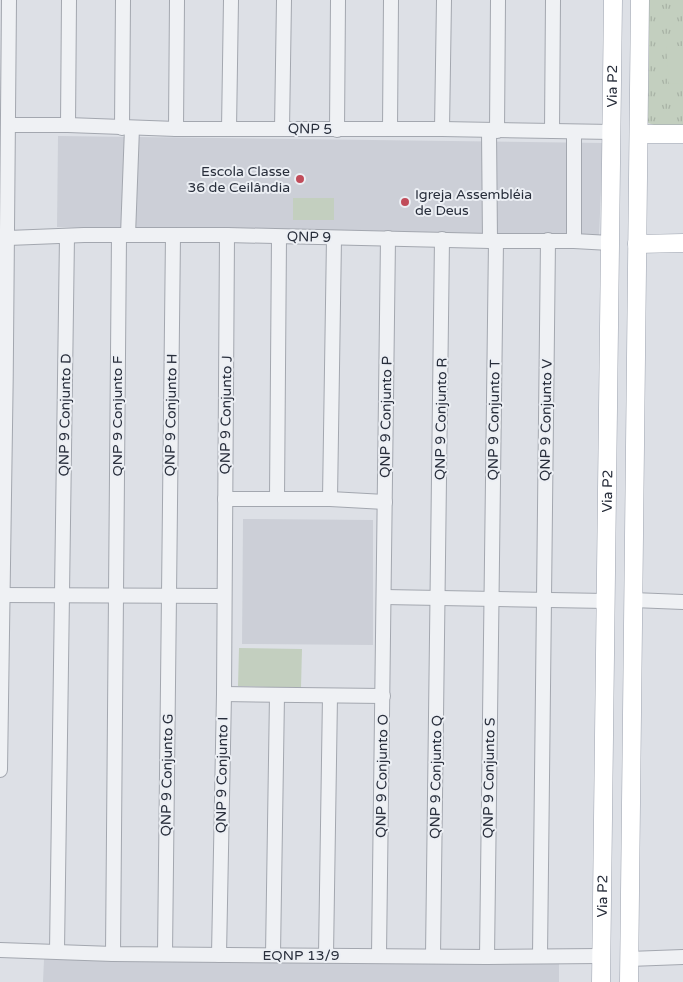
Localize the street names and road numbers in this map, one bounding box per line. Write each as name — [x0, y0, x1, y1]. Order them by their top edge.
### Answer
street label: Via P2 — [603, 65, 621, 108]
street label: QNP 5 — [288, 120, 332, 138]
street label: QNP 9 — [287, 228, 331, 246]
street label: QNP 9 Conjunto D — [55, 353, 75, 477]
street label: QNP 9 Conjunto H — [161, 353, 181, 477]
street label: QNP 9 Conjunto F — [109, 355, 126, 477]
street label: QNP 9 Conjunto J — [216, 355, 236, 475]
street label: QNP 9 Conjunto P — [376, 356, 396, 478]
street label: QNP 9 Conjunto R — [431, 358, 451, 480]
street label: QNP 9 Conjunto V — [536, 358, 556, 481]
street label: QNP 9 Conjunto T — [484, 359, 504, 481]
street label: Via P2 — [598, 470, 616, 513]
street label: QNP 9 Conjunto G — [157, 713, 177, 837]
street label: QNP 9 Conjunto O — [372, 714, 392, 838]
street label: QNP 9 Conjunto Q — [426, 715, 446, 839]
street label: QNP 9 Conjunto I — [212, 717, 232, 833]
street label: QNP 9 Conjunto S — [479, 717, 499, 839]
street label: Via P2 — [593, 874, 611, 918]
street label: EQNP 13/9 — [262, 947, 340, 964]

